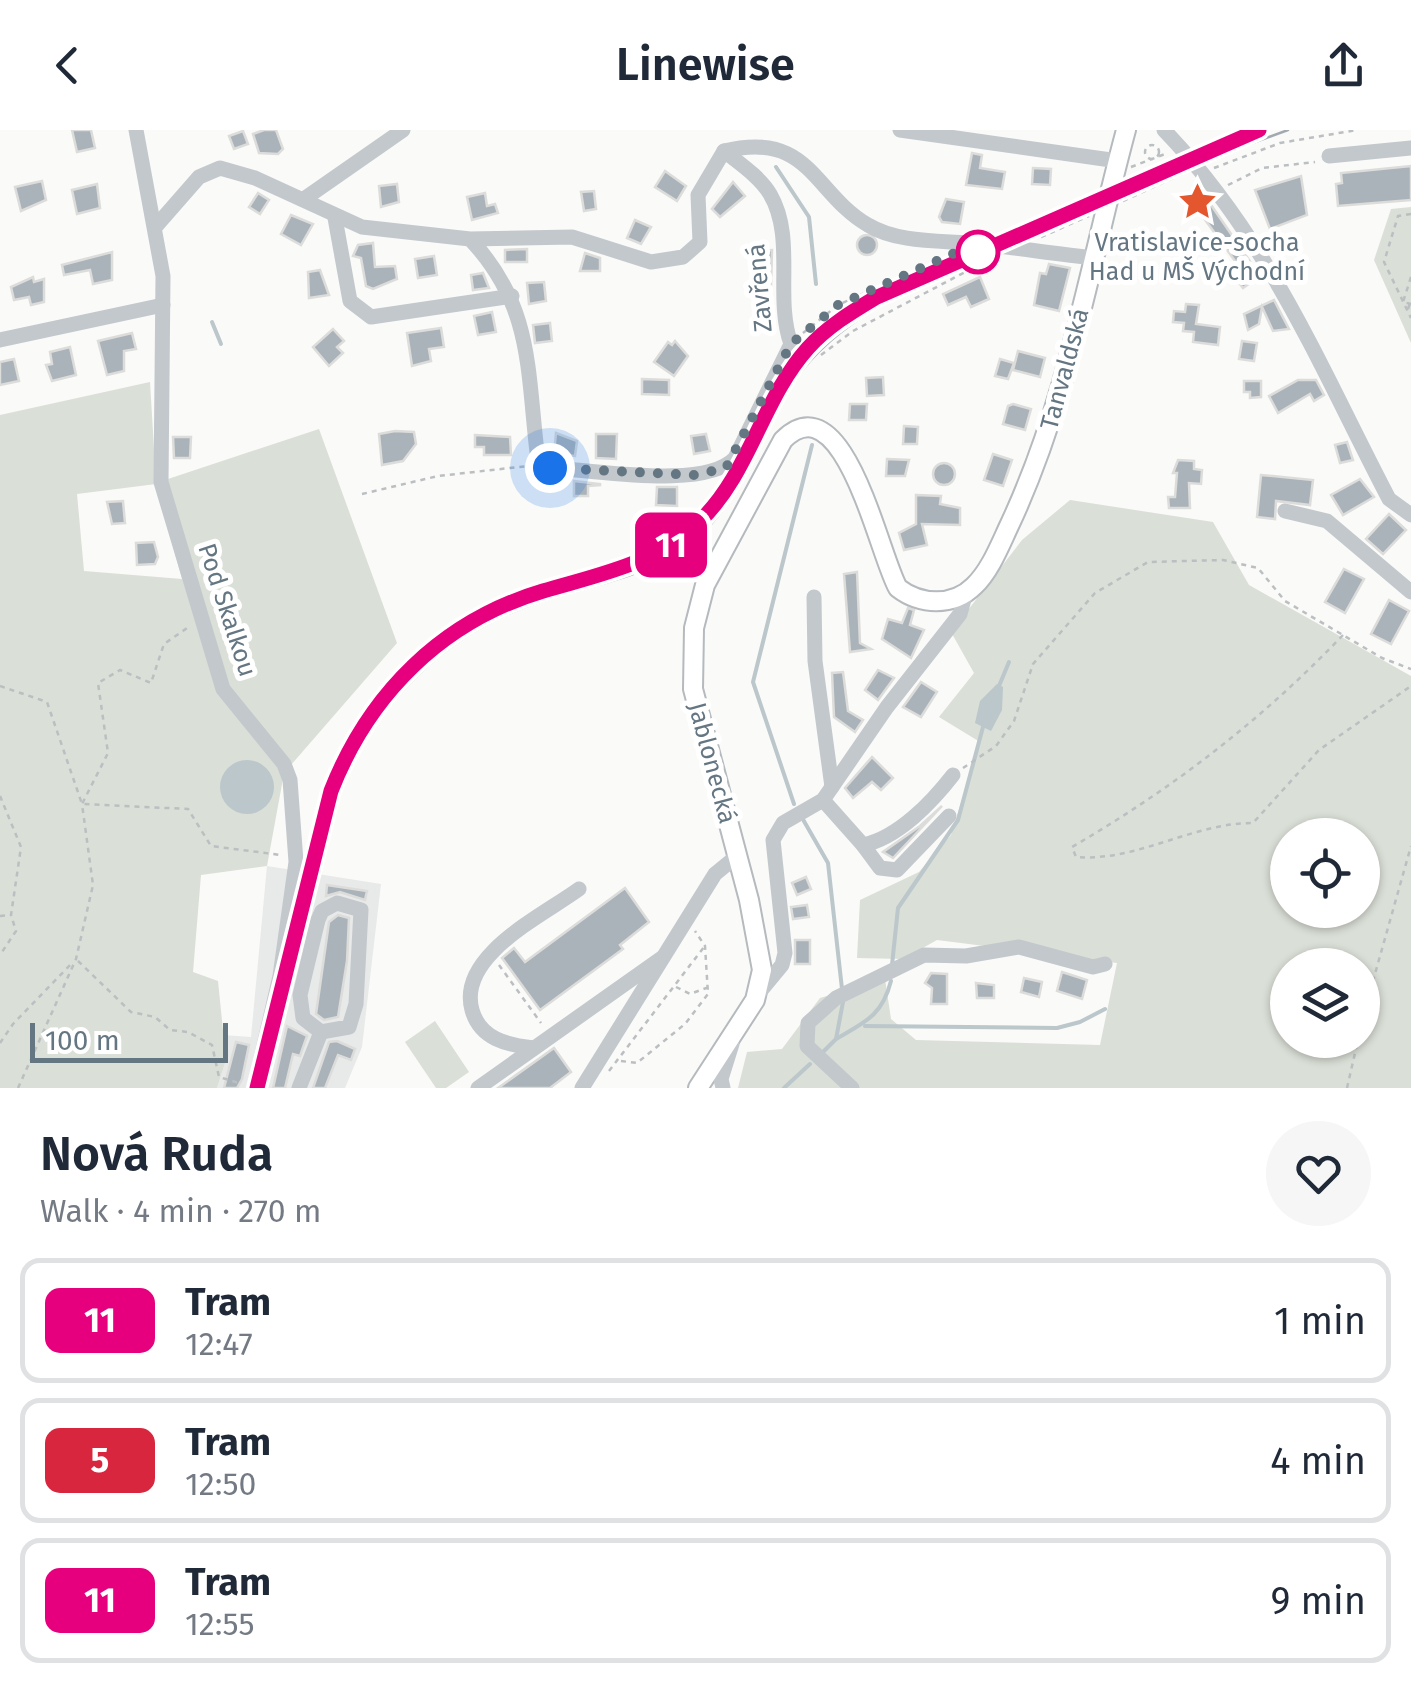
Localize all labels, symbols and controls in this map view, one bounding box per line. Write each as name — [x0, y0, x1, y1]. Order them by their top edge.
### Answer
icon: back — [40, 38, 95, 93]
text: Linewise — [616, 38, 795, 92]
icon: share — [1316, 38, 1371, 93]
place icon: Vratislavice-socha Had u MŠ Východní — [1176, 181, 1218, 223]
place label: Vratislavice-socha Had u MŠ Východní — [1089, 228, 1305, 287]
unlabelled marker — [957, 231, 999, 273]
street label: Zavřená — [741, 242, 779, 334]
street label: Tanvaldská — [1034, 305, 1096, 433]
your location — [525, 443, 575, 493]
line badge: 11 — [626, 512, 716, 578]
text: 11 — [655, 524, 687, 566]
street label: Pod Skalkou — [191, 540, 263, 680]
street label: Jablonecká — [681, 699, 743, 827]
map controls — [1270, 818, 1380, 1058]
button: locate — [1270, 818, 1380, 928]
button: layers — [1270, 948, 1380, 1058]
scale bar — [30, 1018, 228, 1063]
text: 100 m — [45, 1024, 120, 1057]
button: heart — [1266, 1121, 1371, 1226]
text: Nová Ruda — [40, 1125, 273, 1183]
text: Walk · 4 min · 270 m — [40, 1192, 321, 1230]
text: Tram — [185, 1279, 271, 1325]
text: 1 min — [1274, 1298, 1366, 1344]
text: 11 — [84, 1299, 116, 1341]
text: 12:47 — [185, 1325, 253, 1363]
text: Tram — [185, 1419, 271, 1465]
text: 4 min — [1270, 1438, 1366, 1484]
text: 5 — [91, 1439, 109, 1481]
text: 12:50 — [185, 1465, 256, 1503]
text: Tram — [185, 1559, 271, 1605]
text: 9 min — [1270, 1578, 1366, 1624]
text: 11 — [84, 1579, 116, 1621]
text: 12:55 — [185, 1605, 254, 1643]

